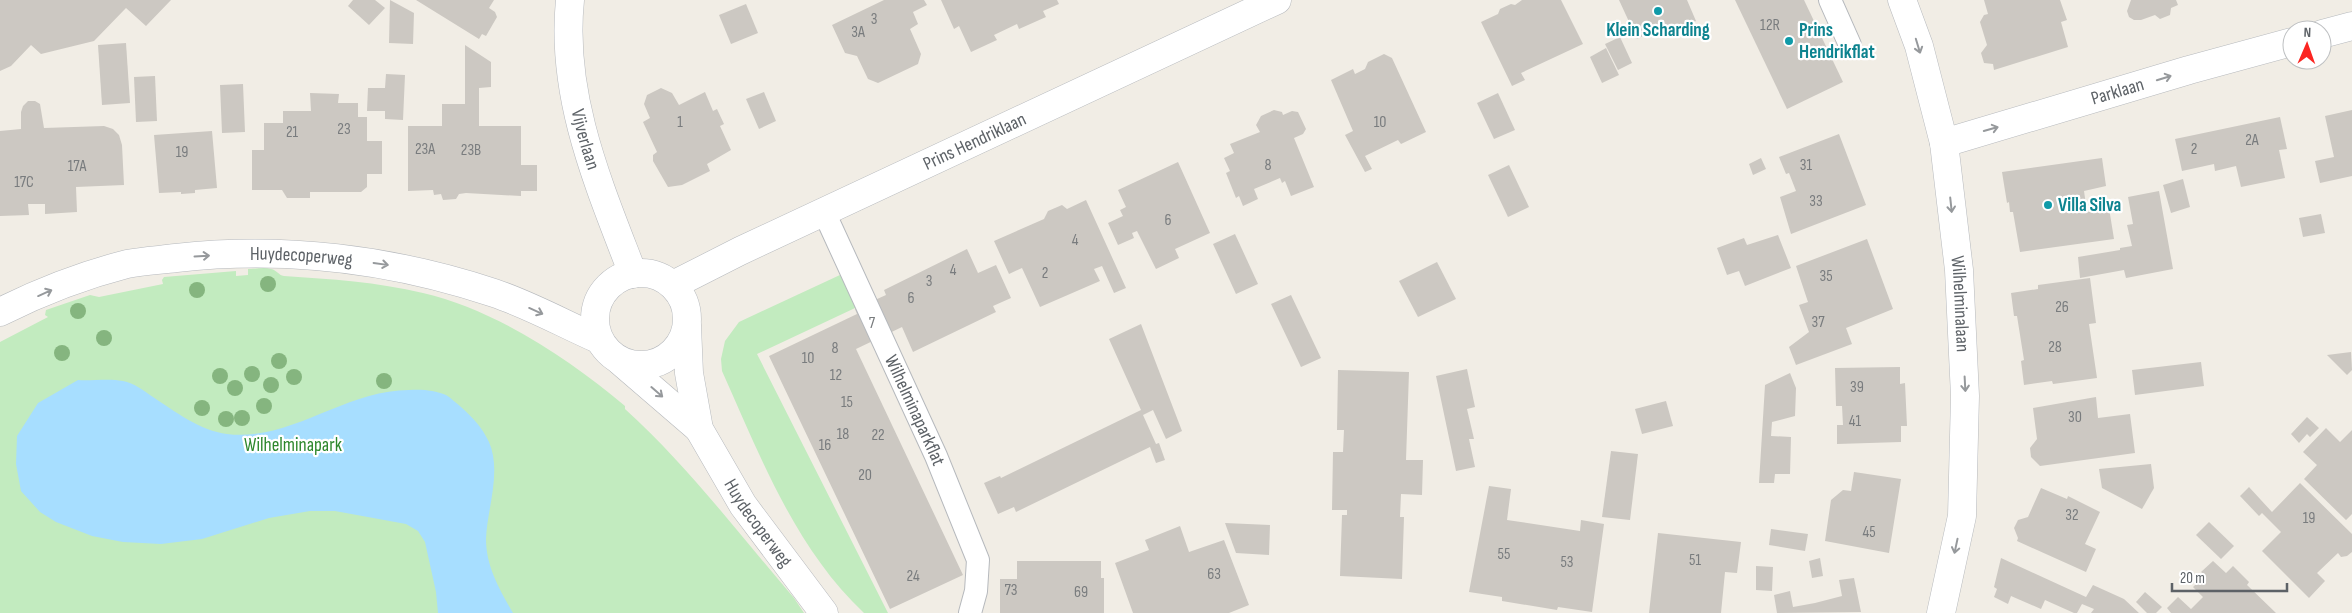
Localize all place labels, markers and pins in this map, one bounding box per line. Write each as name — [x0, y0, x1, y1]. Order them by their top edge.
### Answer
marker: Klein Scharding — [1652, 5, 1664, 17]
place label: Klein Scharding — [1606, 19, 1710, 42]
place label: Prins Hendrikflat — [1799, 19, 1875, 64]
marker: Prins Hendrikflat — [1783, 35, 1795, 47]
place label: Villa Silva — [2058, 194, 2121, 217]
marker: Villa Silva — [2042, 199, 2054, 211]

